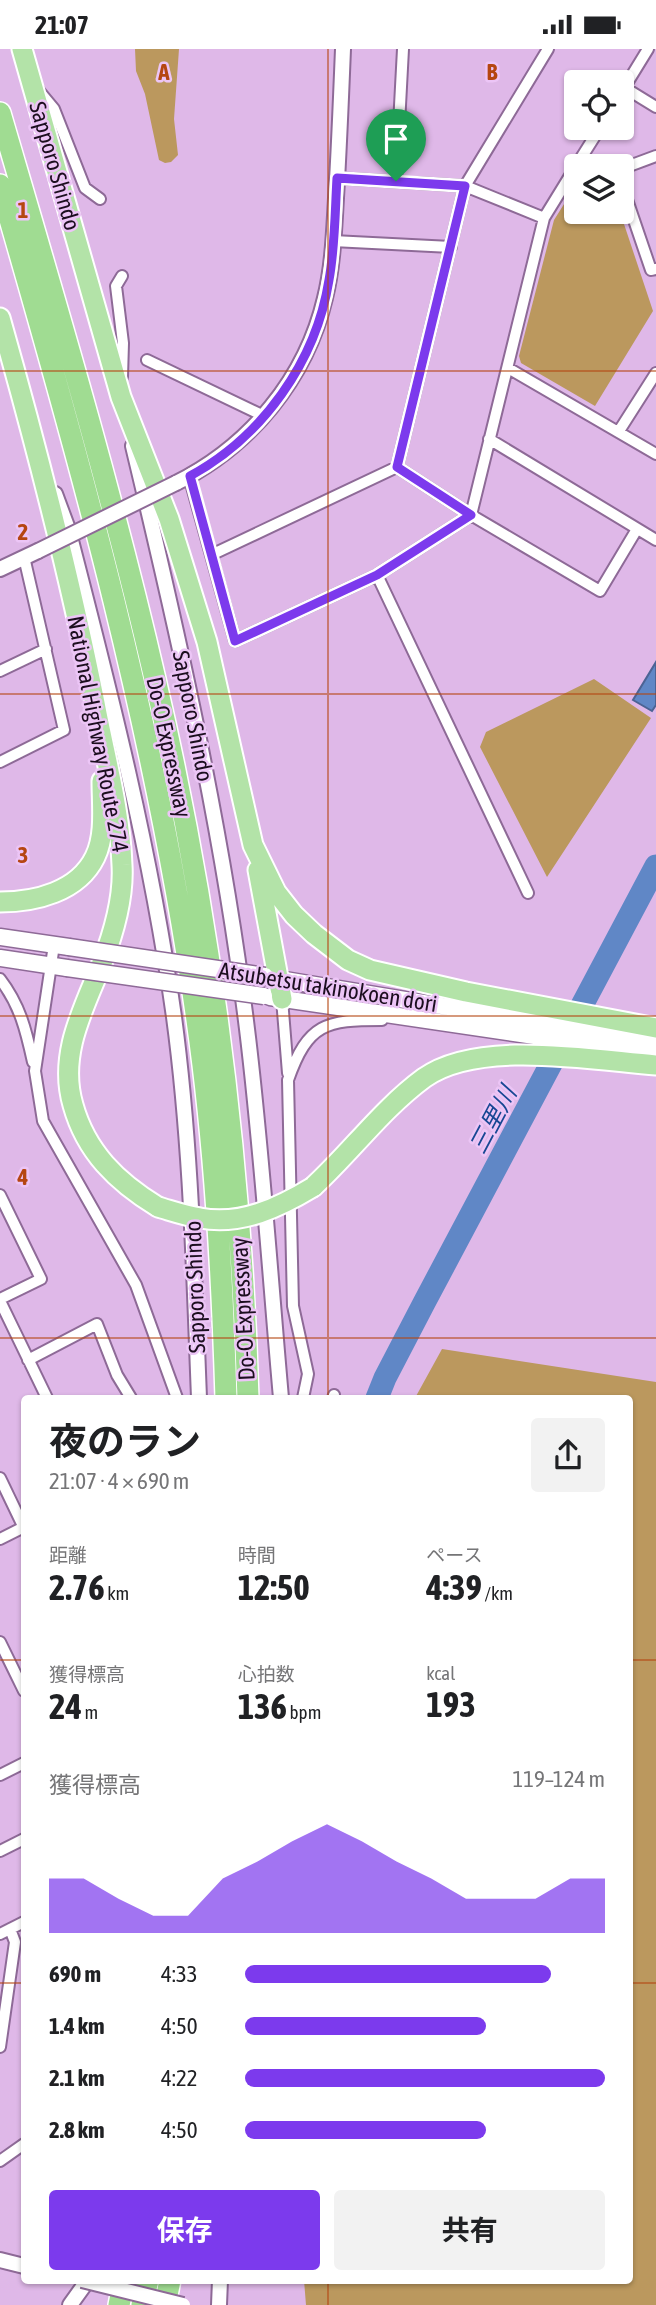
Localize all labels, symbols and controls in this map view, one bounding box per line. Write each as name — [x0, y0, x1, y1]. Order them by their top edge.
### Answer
text: 21:07 — [35, 10, 89, 40]
text: A — [157, 59, 170, 85]
text: B — [487, 59, 498, 85]
map controls — [564, 70, 634, 224]
button: locate — [564, 70, 634, 140]
street label: Sapporo Shindo — [24, 99, 86, 233]
pin — [366, 109, 426, 181]
icon: arrive — [377, 120, 415, 158]
button: layers — [564, 154, 634, 224]
text: 1 — [18, 197, 29, 223]
text: 2 — [18, 519, 28, 545]
street label: National Highway Route 274 — [62, 614, 134, 854]
street label: Sapporo Shindo — [168, 648, 218, 784]
street label: Do-O Expressway — [141, 674, 197, 820]
text: 3 — [18, 842, 28, 868]
street label: Atsubetsu takinokoen dori — [217, 957, 439, 1017]
water label: 三里川 — [464, 1079, 523, 1158]
text: 4 — [17, 1164, 29, 1190]
street label: Sapporo Shindo — [180, 1220, 210, 1354]
street label: Do-O Expressway — [226, 1237, 260, 1381]
button: share — [531, 1418, 605, 1492]
text: 夜のラン — [49, 1420, 201, 1463]
text: 21:07 · 4 × 690 m — [49, 1468, 189, 1494]
text: 距離 — [49, 1544, 87, 1566]
text: 時間 — [238, 1544, 276, 1566]
text: ペース — [426, 1544, 482, 1566]
text: 2.76 — [49, 1567, 105, 1607]
text: 12:50 — [238, 1567, 310, 1607]
text: 4:39 — [426, 1567, 482, 1607]
text: km — [105, 1582, 129, 1604]
text: /km — [482, 1582, 513, 1604]
text: kcal — [426, 1662, 455, 1684]
text: 獲得標高 — [49, 1663, 125, 1685]
text: 心拍数 — [238, 1663, 295, 1685]
text: 193 — [426, 1684, 476, 1724]
text: 24 — [49, 1686, 82, 1726]
text: 136 — [238, 1686, 287, 1726]
text: m — [82, 1701, 98, 1723]
text: bpm — [287, 1701, 321, 1723]
text: 119–124 m — [512, 1766, 605, 1792]
text: 獲得標高 — [49, 1772, 141, 1798]
text: 690 m — [49, 1961, 101, 1987]
text: 4:33 — [161, 1961, 198, 1987]
text: 1.4 km — [49, 2013, 105, 2039]
text: 4:50 — [161, 2013, 198, 2039]
text: 2.1 km — [49, 2065, 105, 2091]
text: 4:22 — [161, 2065, 198, 2091]
text: 2.8 km — [49, 2117, 105, 2143]
text: 4:50 — [161, 2117, 198, 2143]
button: 保存 — [49, 2190, 320, 2270]
button: 共有 — [334, 2190, 605, 2270]

